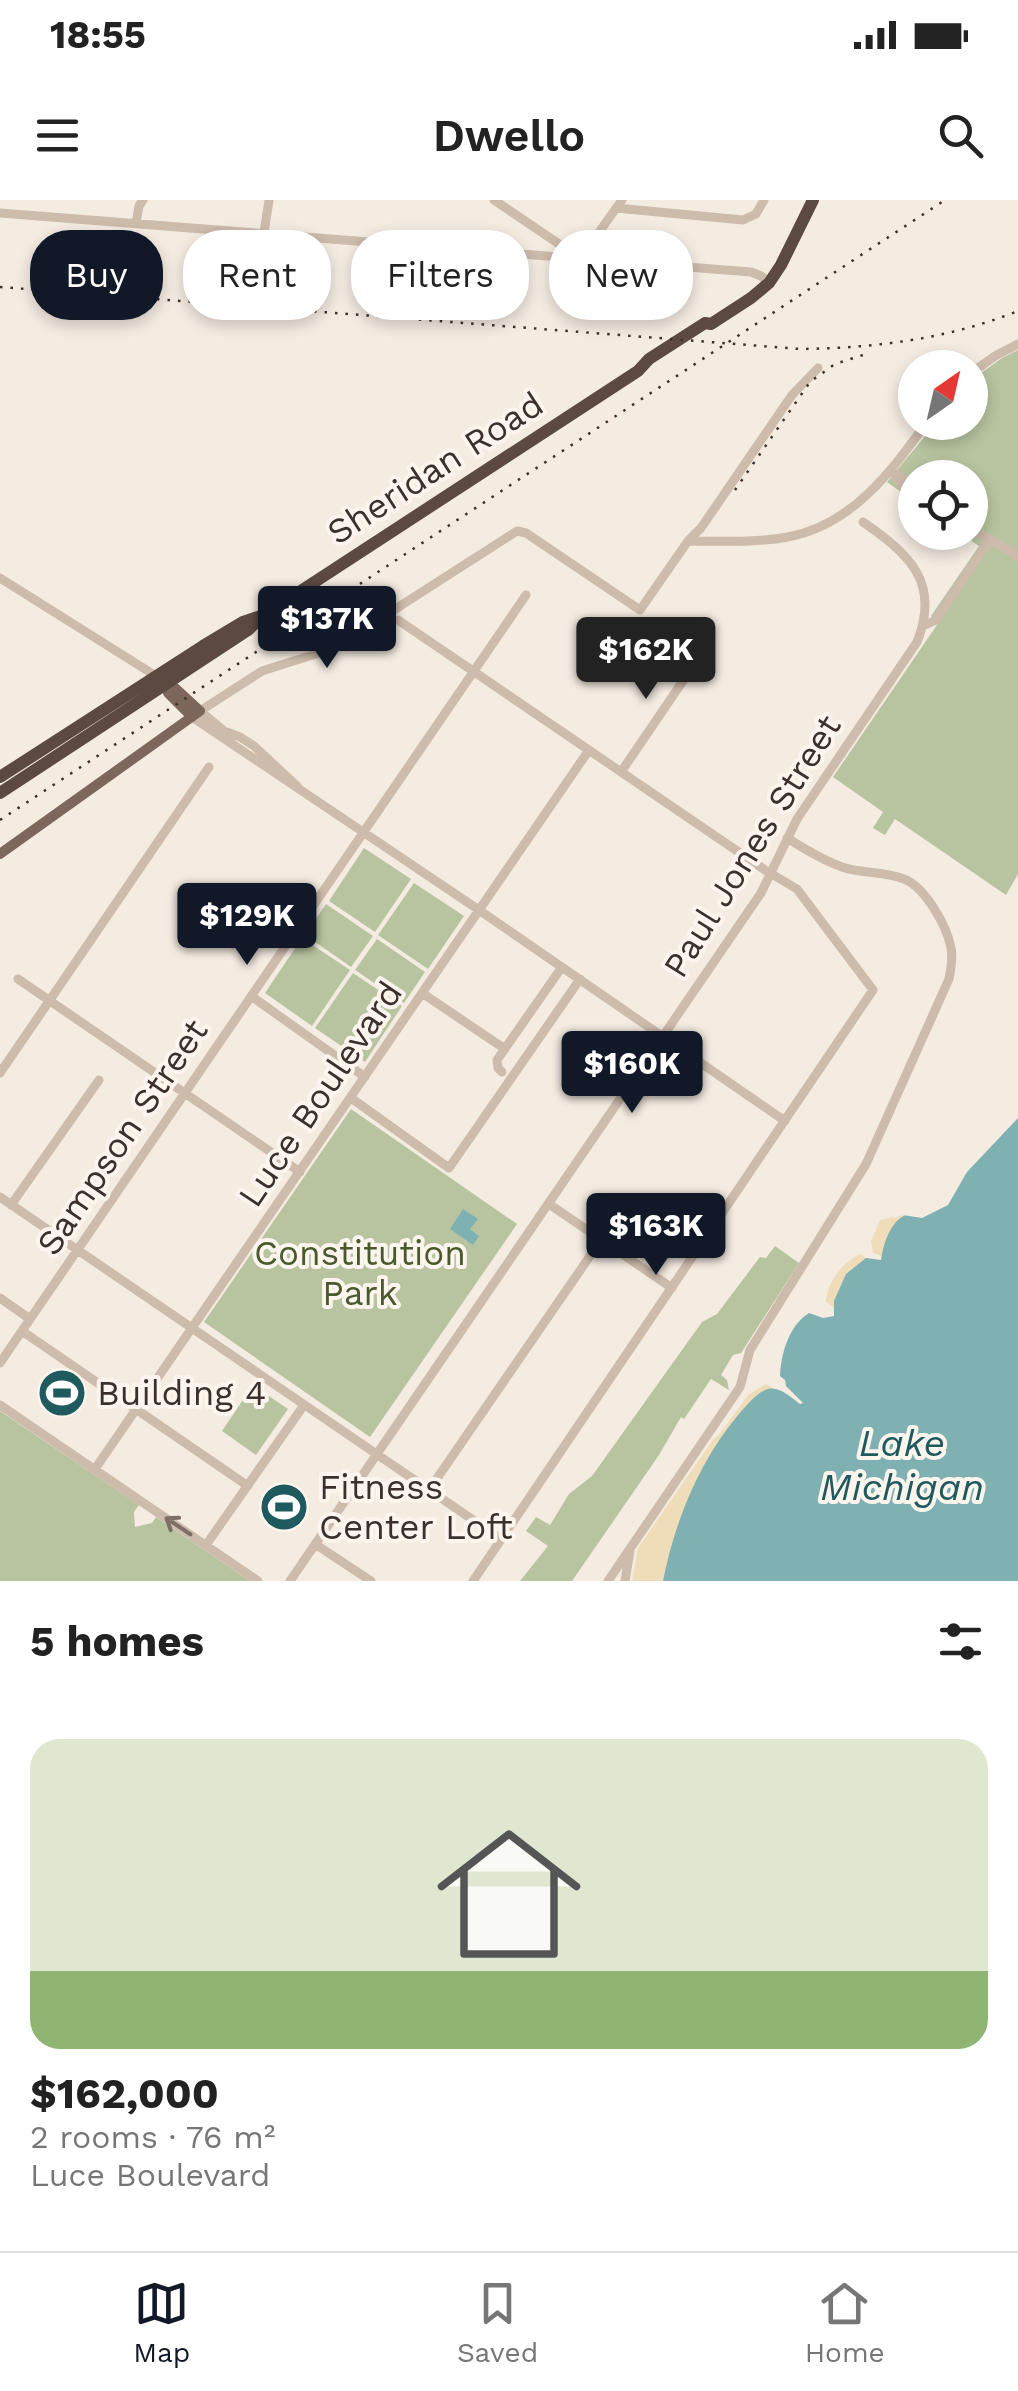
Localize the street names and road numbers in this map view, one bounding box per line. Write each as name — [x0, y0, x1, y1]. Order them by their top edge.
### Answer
street label: Sheridan Road — [319, 383, 551, 553]
street label: Paul Jones Street — [654, 707, 850, 985]
street label: Luce Boulevard — [229, 973, 411, 1215]
street label: Sampson Street — [28, 1011, 217, 1263]

